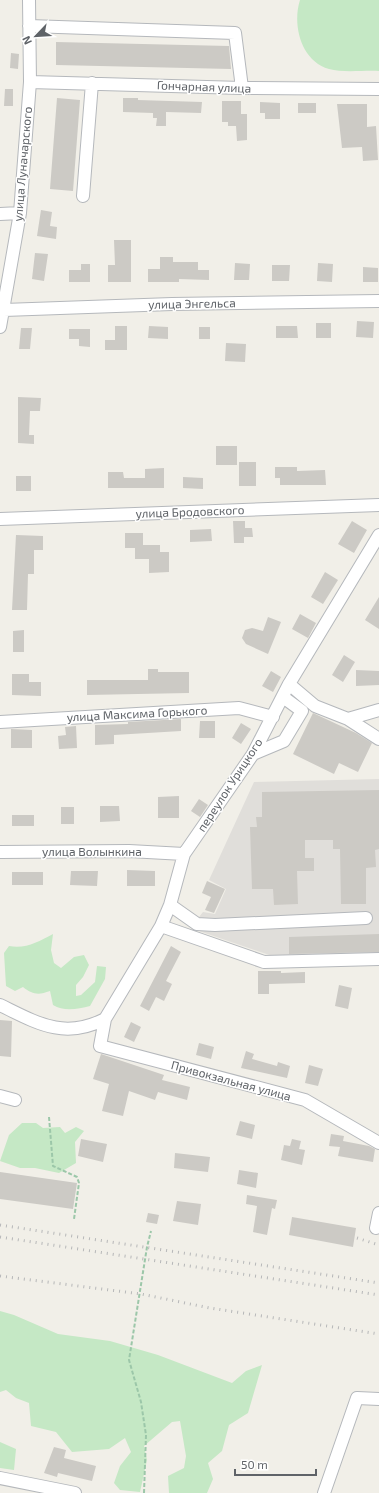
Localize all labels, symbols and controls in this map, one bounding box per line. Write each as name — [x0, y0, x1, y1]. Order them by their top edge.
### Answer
north arrow — [16, 16, 56, 56]
text: N — [19, 34, 34, 47]
street label: Гончарная улица — [157, 77, 252, 96]
street label: улица Луначарского — [10, 106, 35, 222]
street label: улица Энгельса — [148, 295, 236, 312]
street label: улица Бродовского — [135, 502, 245, 521]
street label: улица Максима Горького — [66, 702, 208, 725]
street label: переулок Урицкого — [194, 735, 266, 834]
street label: улица Волынкина — [42, 844, 142, 859]
street label: Привокзальная улица — [169, 1057, 293, 1104]
scale bar — [235, 1451, 316, 1477]
text: 50 m — [241, 1457, 268, 1471]

